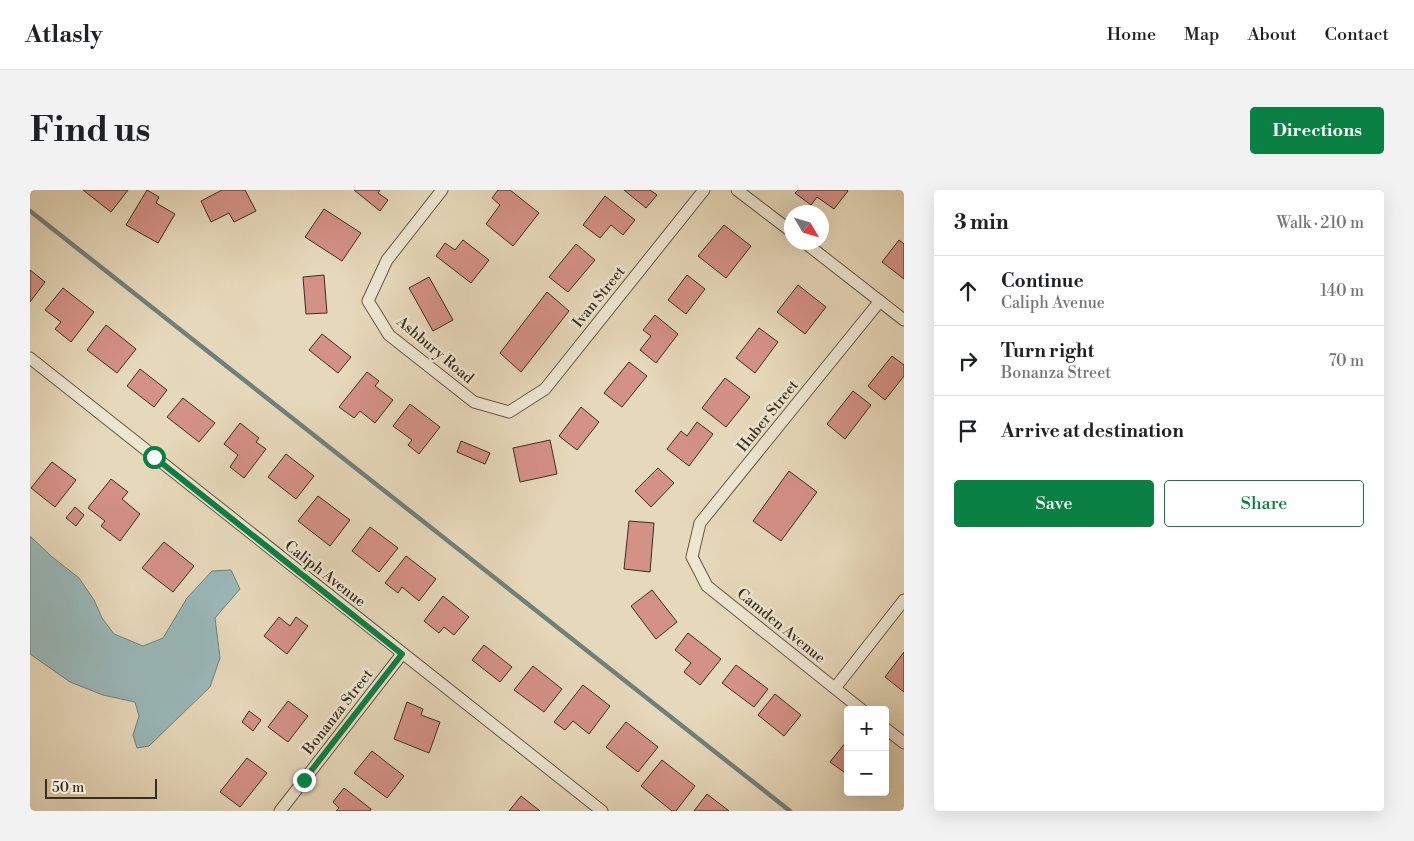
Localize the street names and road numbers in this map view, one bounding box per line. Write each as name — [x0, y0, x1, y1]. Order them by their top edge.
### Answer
street label: Ivan Street — [568, 262, 630, 332]
street label: Ashbury Road — [392, 312, 478, 388]
street label: Huber Street — [733, 376, 803, 456]
street label: Caliph Avenue — [281, 537, 369, 611]
street label: Camden Avenue — [733, 584, 829, 668]
street label: Bonanza Street — [298, 665, 378, 759]

